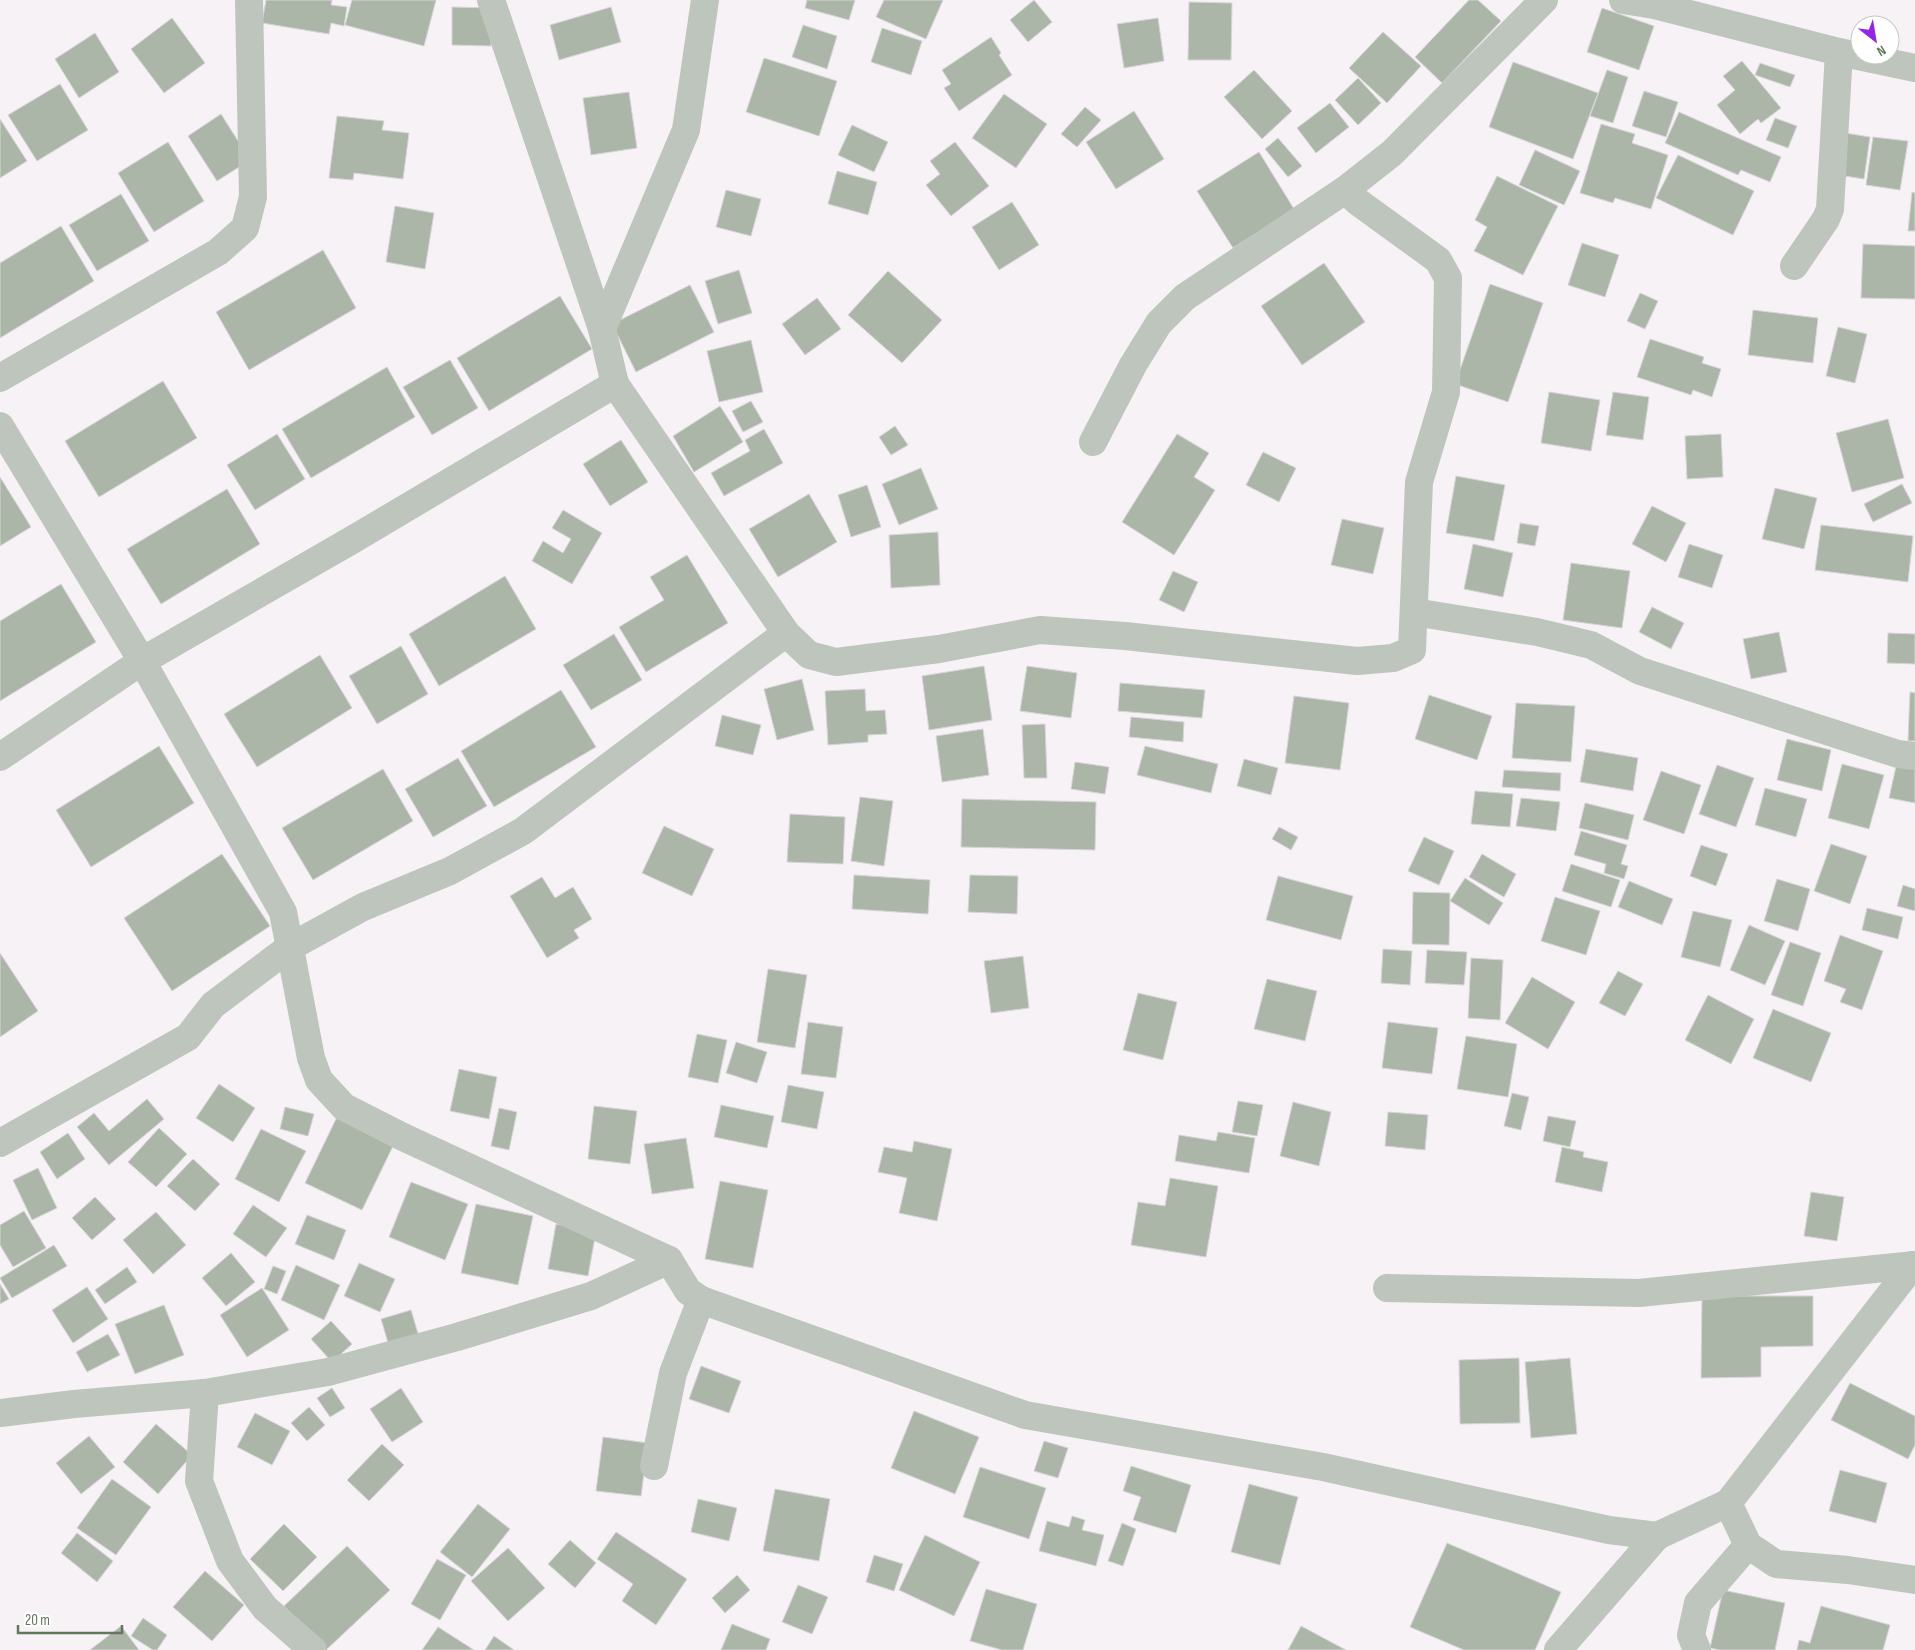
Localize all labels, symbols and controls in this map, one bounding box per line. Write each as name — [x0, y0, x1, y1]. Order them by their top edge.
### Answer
north arrow — [1850, 15, 1900, 65]
text: N — [1874, 42, 1889, 60]
scale bar — [18, 1602, 121, 1634]
text: 20 m — [25, 1611, 50, 1630]

